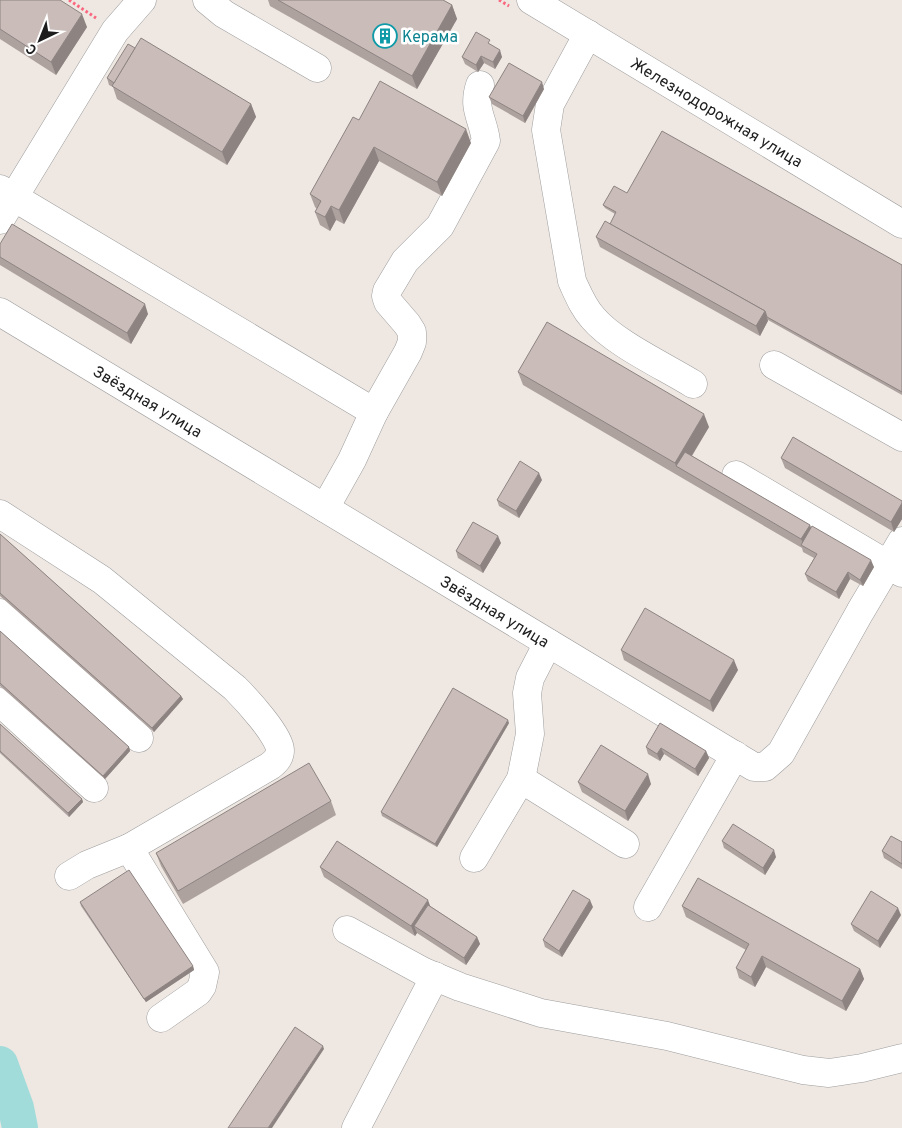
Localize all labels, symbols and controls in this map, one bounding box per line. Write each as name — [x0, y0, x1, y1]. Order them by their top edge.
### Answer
north arrow — [15, 15, 65, 65]
building icon: Керама — [372, 23, 398, 49]
place label: Керама — [402, 28, 458, 48]
text: С — [23, 39, 41, 58]
street label: Железнодорожная улица — [626, 54, 806, 173]
street label: Звёздная улица — [89, 362, 205, 443]
street label: Звёздная улица — [436, 572, 552, 653]

